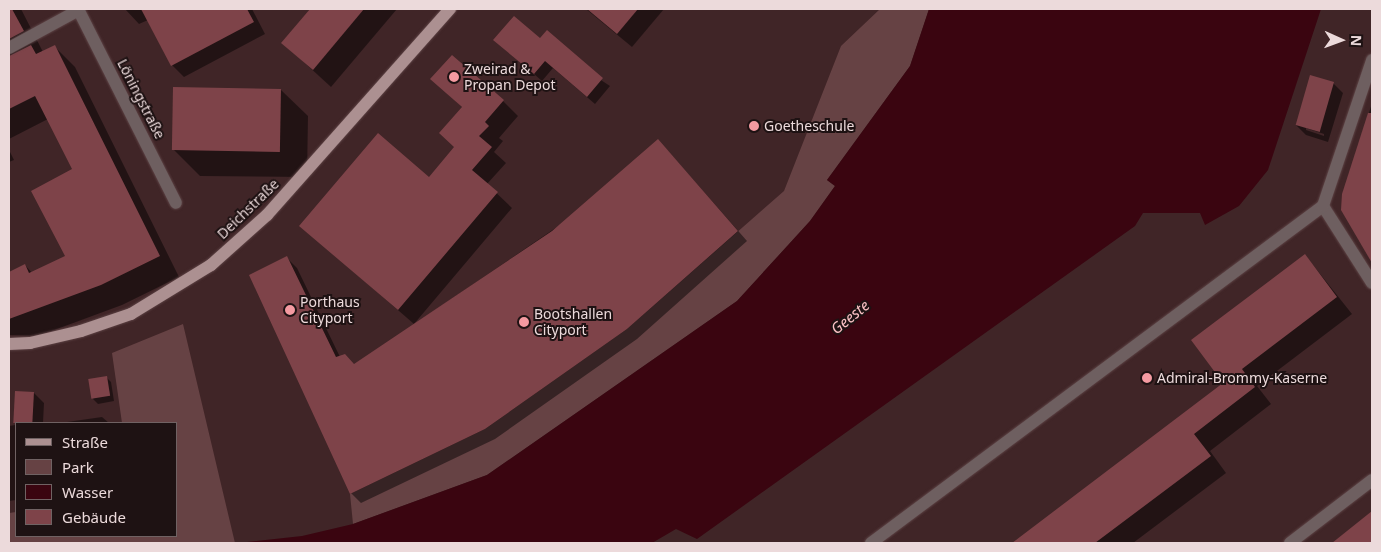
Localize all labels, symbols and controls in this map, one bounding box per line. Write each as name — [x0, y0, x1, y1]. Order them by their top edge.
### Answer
north arrow — [1316, 15, 1366, 65]
text: N — [1347, 35, 1366, 47]
street label: Löningstraße — [114, 56, 168, 142]
place label: Zweirad & Propan Depot — [464, 61, 555, 94]
marker: Zweirad & Propan Depot — [448, 71, 460, 83]
place label: Goetheschule — [764, 118, 854, 134]
marker: Goetheschule — [748, 120, 760, 132]
street label: Deichstraße — [214, 176, 282, 242]
place label: Porthaus Cityport — [300, 294, 360, 326]
water label: Geeste — [827, 296, 873, 338]
marker: Porthaus Cityport — [284, 304, 296, 316]
place label: Bootshallen Cityport — [534, 306, 612, 338]
marker: Bootshallen Cityport — [518, 316, 530, 328]
place label: Admiral-Brommy-Kaserne — [1157, 370, 1327, 386]
marker: Admiral-Brommy-Kaserne — [1141, 372, 1153, 384]
legend — [15, 422, 178, 537]
text: Straße — [62, 432, 108, 452]
text: Park — [62, 457, 94, 477]
text: Wasser — [62, 482, 113, 502]
text: Gebäude — [62, 507, 126, 527]

